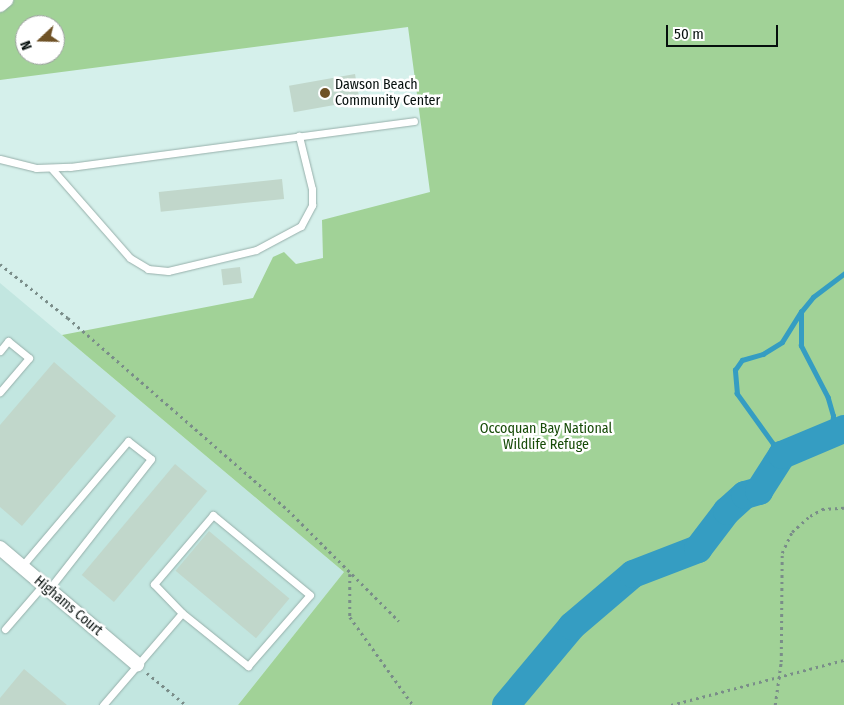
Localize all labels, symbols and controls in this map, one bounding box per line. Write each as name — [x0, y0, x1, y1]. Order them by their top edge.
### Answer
north arrow — [15, 15, 65, 65]
scale bar — [669, 15, 782, 47]
text: 50 m — [674, 25, 704, 43]
text: N — [17, 38, 36, 52]
place label: Dawson Beach Community Center — [335, 77, 440, 110]
marker: Dawson Beach Community Center — [319, 87, 331, 99]
park label: Occoquan Bay National Wildlife Refuge — [480, 421, 612, 454]
street label: Highams Court — [30, 573, 106, 639]

